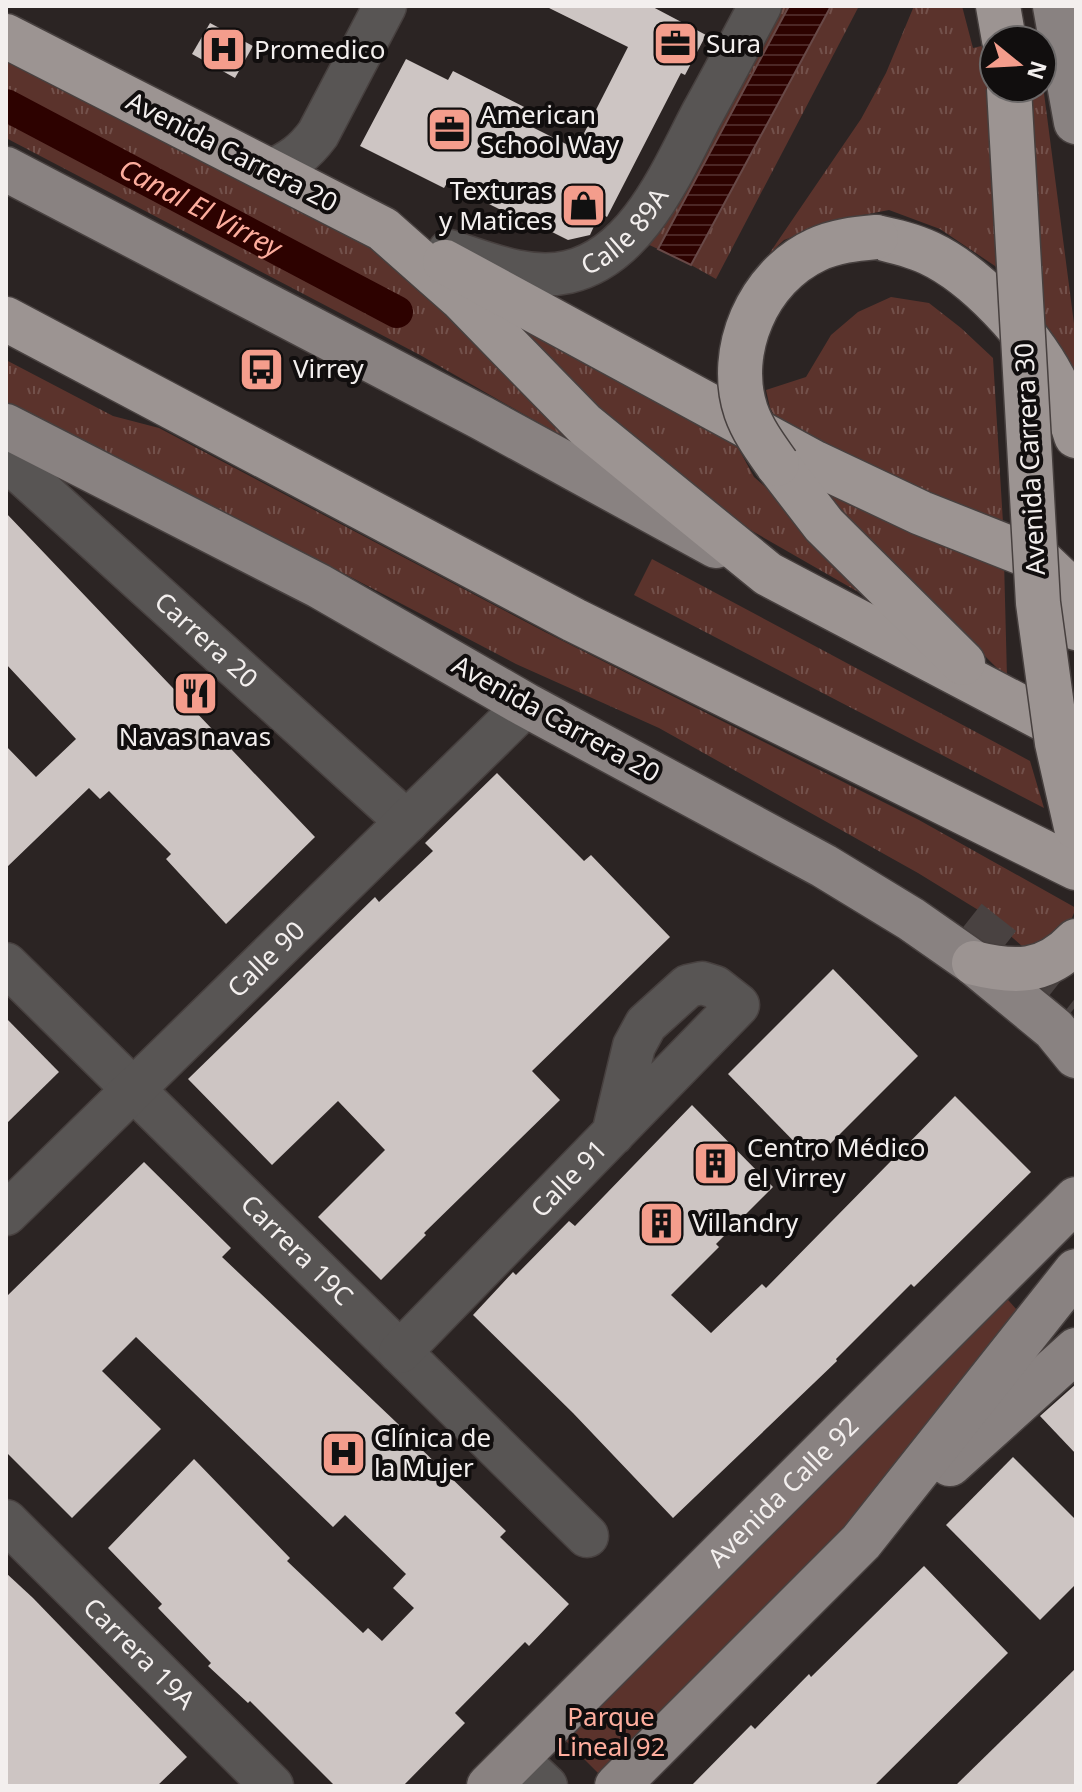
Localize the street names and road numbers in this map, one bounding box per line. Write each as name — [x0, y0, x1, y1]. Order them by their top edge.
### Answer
street label: Avenida Carrera 20 — [121, 82, 344, 220]
street label: Calle 89A — [575, 180, 676, 283]
street label: Avenida Carrera 30 — [1005, 342, 1053, 576]
street label: Carrera 20 — [147, 583, 266, 696]
street label: Avenida Carrera 20 — [446, 646, 667, 790]
street label: Calle 90 — [219, 912, 312, 1005]
street label: Calle 91 — [522, 1131, 614, 1225]
street label: Carrera 19C — [233, 1186, 362, 1313]
street label: Avenida Calle 92 — [699, 1408, 866, 1575]
street label: Carrera 19A — [76, 1589, 204, 1717]

